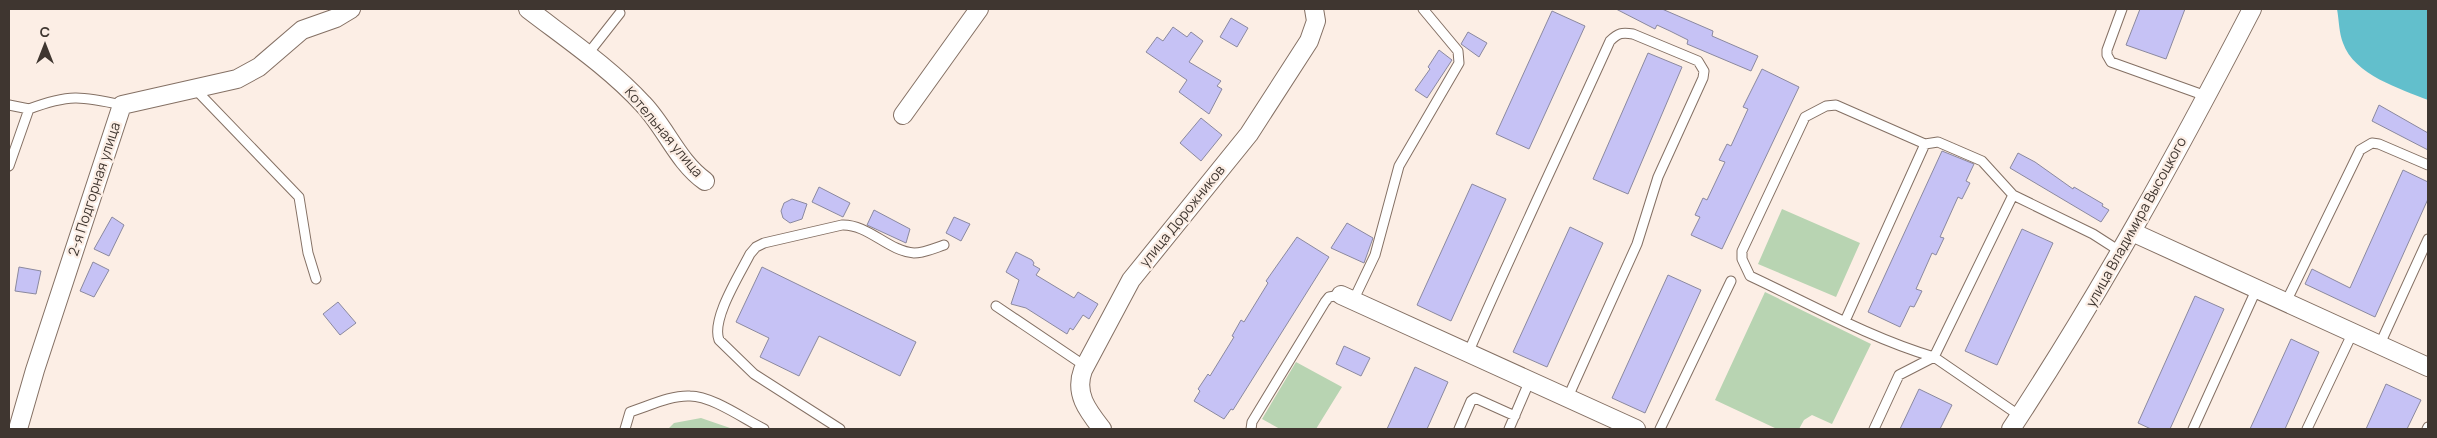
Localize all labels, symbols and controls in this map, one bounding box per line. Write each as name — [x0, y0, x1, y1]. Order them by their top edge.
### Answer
north arrow — [20, 20, 70, 70]
text: С — [40, 22, 50, 41]
street label: Котельная улица — [621, 82, 708, 181]
street label: 2-я Подгорная улица — [63, 119, 124, 258]
street label: улица Владимира Высоцкого — [2081, 133, 2190, 310]
street label: улица Дорожников — [1135, 160, 1229, 271]

